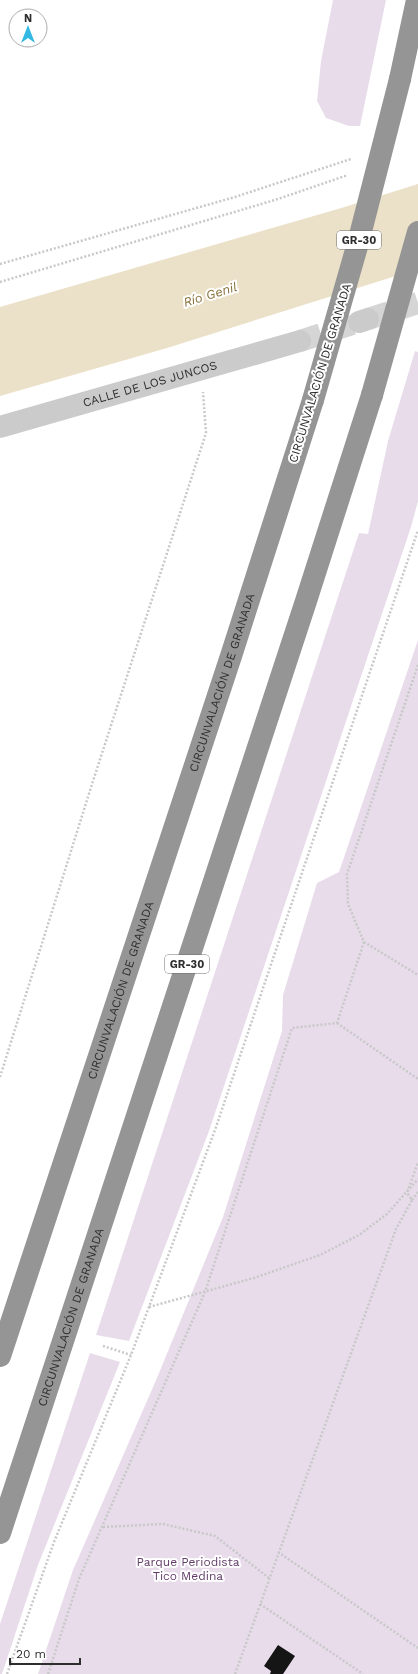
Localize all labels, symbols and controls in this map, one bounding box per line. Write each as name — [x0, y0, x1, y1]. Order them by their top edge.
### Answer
north arrow — [8, 8, 48, 48]
text: N — [24, 12, 32, 25]
road number: GR-30 — [337, 231, 381, 249]
water label: Río Genil — [181, 279, 239, 310]
street label: CIRCUNVALACIÓN DE GRANADA — [286, 282, 354, 464]
street label: CALLE DE LOS JUNCOS — [81, 358, 219, 410]
street label: CIRCUNVALACIÓN DE GRANADA — [186, 592, 258, 774]
street label: CIRCUNVALACIÓN DE GRANADA — [85, 899, 157, 1081]
road number: GR-30 — [165, 955, 209, 973]
street label: CIRCUNVALACIÓN DE GRANADA — [35, 1226, 107, 1408]
park label: Parque Periodista Tico Medina — [136, 1555, 240, 1583]
scale bar — [10, 1640, 80, 1666]
text: 20 m — [16, 1647, 46, 1661]

